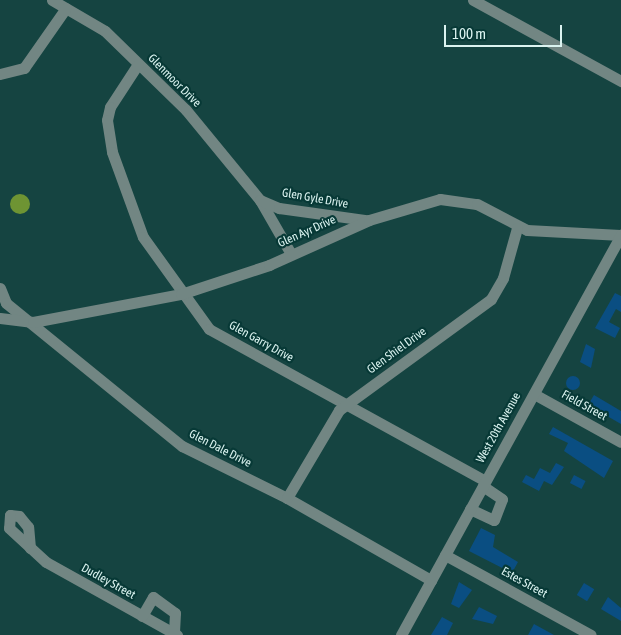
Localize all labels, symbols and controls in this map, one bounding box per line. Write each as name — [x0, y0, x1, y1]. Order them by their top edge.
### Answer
scale bar — [446, 15, 564, 47]
text: 100 m — [452, 25, 486, 42]
street label: Glenmoor Drive — [144, 51, 204, 111]
street label: Glen Gyle Drive — [281, 186, 349, 212]
street label: Glen Ayr Drive — [276, 213, 338, 251]
street label: Glen Garry Drive — [226, 318, 296, 366]
street label: Glen Shiel Drive — [365, 325, 429, 377]
street label: Field Street — [559, 388, 609, 424]
street label: West 20th Avenue — [474, 390, 524, 466]
street label: Glen Dale Drive — [186, 427, 254, 471]
street label: Dudley Street — [78, 561, 138, 603]
street label: Estes Street — [498, 565, 550, 601]

